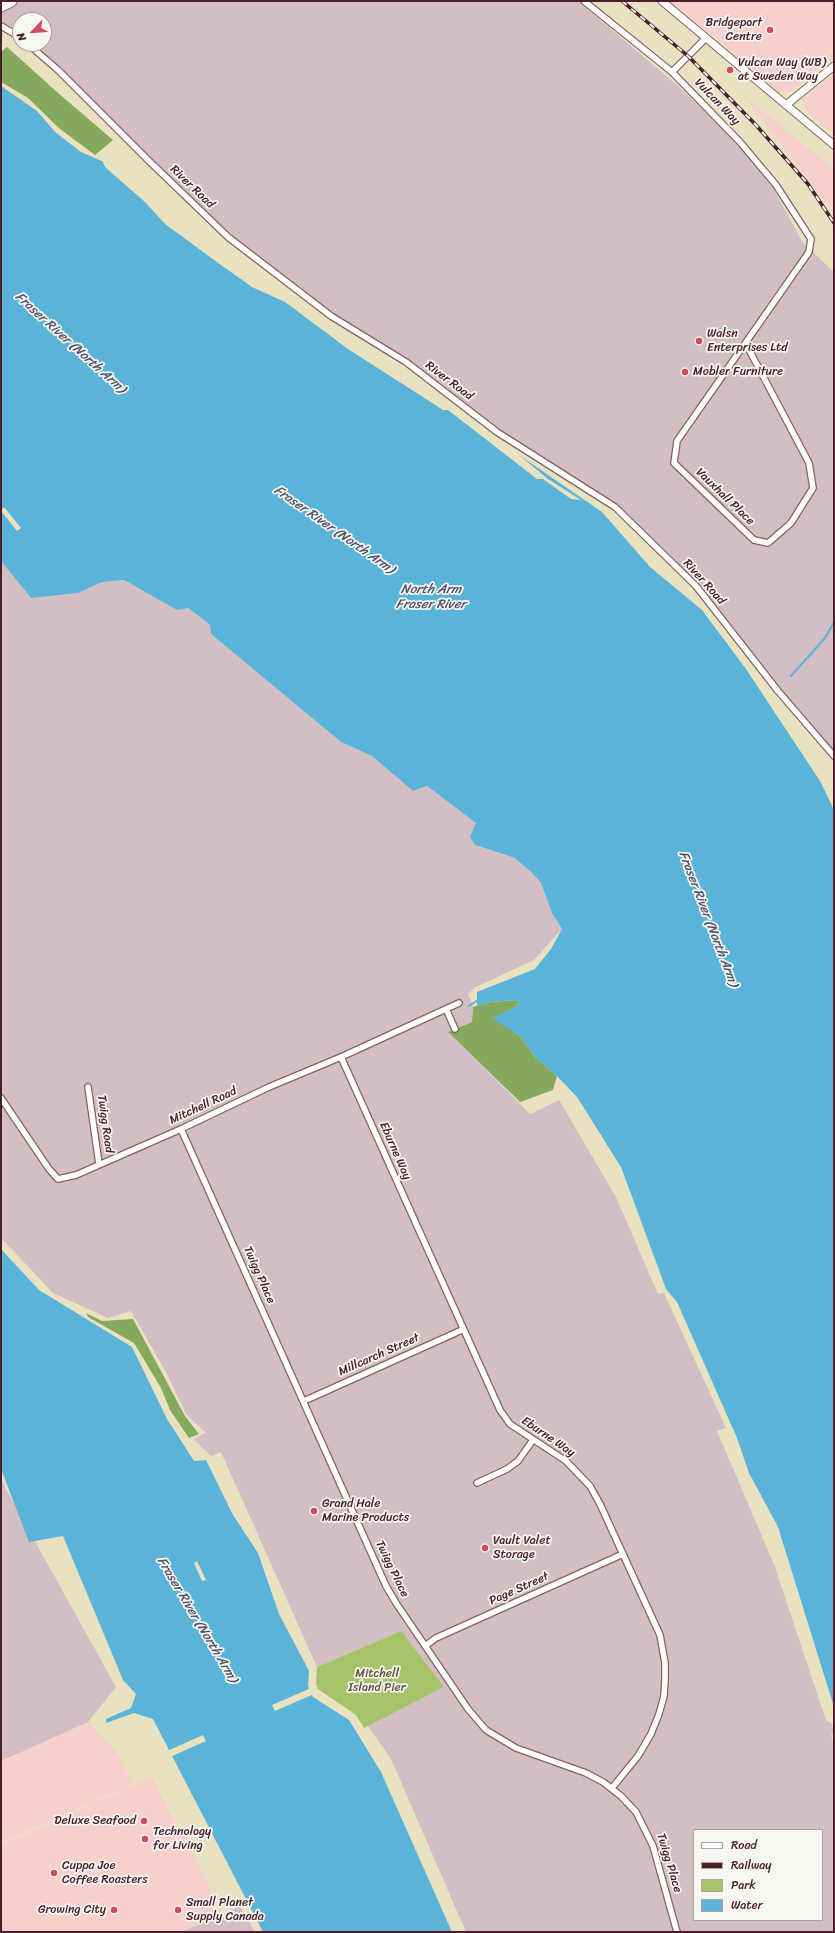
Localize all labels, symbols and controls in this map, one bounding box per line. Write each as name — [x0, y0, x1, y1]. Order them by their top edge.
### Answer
north arrow — [12, 12, 52, 52]
place label: Bridgeport Centre — [706, 16, 762, 44]
marker: Bridgeport Centre — [765, 25, 775, 35]
text: N — [11, 29, 32, 44]
place label: Vulcan Way (WB) at Sweden Way — [738, 56, 826, 84]
marker: Vulcan Way (WB) at Sweden Way — [725, 65, 735, 75]
street label: Vulcan Way — [691, 76, 743, 128]
street label: River Road — [167, 162, 217, 212]
water label: Fraser River (North Arm) — [12, 289, 128, 397]
place label: Walsn Enterprises Ltd — [707, 327, 787, 355]
marker: Walsn Enterprises Ltd — [694, 336, 704, 346]
street label: River Road — [422, 358, 476, 404]
place label: Mobler Furniture — [693, 365, 783, 379]
marker: Mobler Furniture — [680, 367, 690, 377]
street label: Vauxhall Place — [693, 465, 757, 529]
water label: Fraser River (North Arm) — [271, 483, 397, 577]
street label: River Road — [680, 556, 728, 608]
water label: North Arm Fraser River — [396, 582, 466, 613]
water label: Fraser River (North Arm) — [675, 849, 741, 989]
street label: Mitchell Road — [167, 1084, 239, 1128]
street label: Twigg Road — [94, 1094, 116, 1154]
street label: Eburne Way — [376, 1120, 414, 1182]
street label: Twigg Place — [240, 1244, 278, 1306]
street label: Millcarch Street — [336, 1331, 422, 1379]
street label: Eburne Way — [518, 1414, 578, 1460]
place label: Grand Hale Marine Products — [322, 1497, 409, 1525]
marker: Grand Hale Marine Products — [309, 1506, 319, 1516]
place label: Vault Valet Storage — [493, 1534, 551, 1562]
street label: Twigg Place — [372, 1538, 412, 1600]
marker: Vault Valet Storage — [480, 1543, 490, 1553]
water label: Fraser River (North Arm) — [153, 1555, 241, 1685]
street label: Page Street — [487, 1570, 551, 1608]
park label: Mitchell Island Pier — [348, 1667, 406, 1695]
place label: Deluxe Seafood — [54, 1814, 136, 1828]
marker: Deluxe Seafood — [139, 1816, 149, 1826]
place label: Technology for Living — [153, 1825, 211, 1853]
legend — [693, 1829, 823, 1921]
street label: Twigg Place — [653, 1832, 685, 1894]
marker: Technology for Living — [140, 1834, 150, 1844]
text: Road — [731, 1834, 757, 1856]
text: Railway — [731, 1854, 772, 1876]
place label: Cuppa Joe Coffee Roasters — [62, 1859, 148, 1887]
marker: Cuppa Joe Coffee Roasters — [49, 1868, 59, 1878]
text: Park — [731, 1874, 756, 1896]
text: Water — [731, 1894, 763, 1916]
place label: Small Planet Supply Canada — [186, 1896, 264, 1924]
place label: Growing City — [38, 1903, 106, 1917]
marker: Growing City — [109, 1905, 119, 1915]
marker: Small Planet Supply Canada — [173, 1905, 183, 1915]

